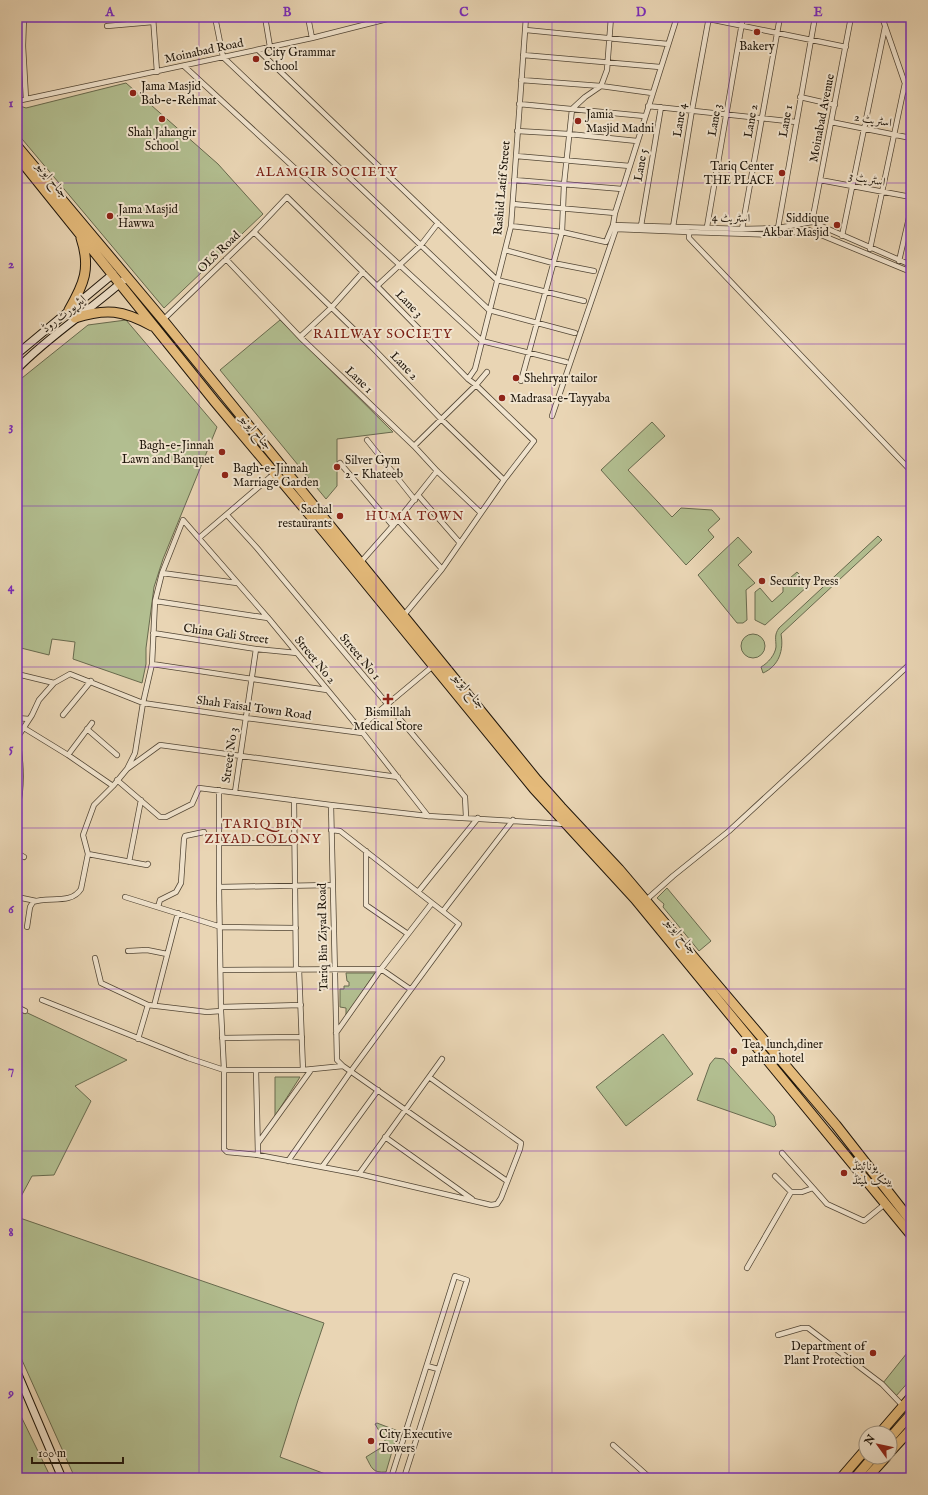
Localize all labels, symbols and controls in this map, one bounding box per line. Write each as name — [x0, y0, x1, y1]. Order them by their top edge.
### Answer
text: A — [105, 4, 116, 21]
text: B — [283, 4, 292, 21]
text: C — [459, 4, 469, 21]
text: D — [636, 4, 647, 21]
text: E — [813, 4, 823, 21]
marker: Bakery — [752, 27, 762, 37]
street label: Moinabad Road — [163, 35, 245, 67]
place label: Bakery — [739, 39, 775, 54]
place label: City Grammar School — [264, 45, 336, 74]
marker: City Grammar School — [251, 54, 261, 64]
street label: Moinabad Avenue — [806, 72, 838, 163]
place label: Jama Masjid Bab-e-Rehmat — [139, 79, 217, 108]
marker: Jama Masjid Bab-e-Rehmat — [128, 88, 138, 98]
text: 1 — [9, 95, 14, 112]
street label: Lane 4 — [670, 102, 690, 138]
street label: Lane 3 — [705, 103, 725, 137]
street label: Lane 2 — [741, 103, 761, 139]
street label: Lane 1 — [776, 104, 796, 138]
place label: Jamia Masjid Madni — [584, 107, 654, 136]
street label: اسٹریٹ 2 — [853, 109, 893, 131]
marker: Shah Jahangir School — [157, 114, 167, 124]
marker: Jamia Masjid Madni — [573, 116, 583, 126]
place label: Shah Jahangir School — [128, 125, 197, 154]
street label: Rashid Latif Street — [490, 140, 514, 236]
street label: Lane 5 — [631, 147, 651, 182]
street label: جناح ایونیو — [30, 158, 71, 203]
place label: Tariq Center THE PLACE — [704, 159, 775, 188]
district label: ALAMGIR SOCIETY — [255, 164, 398, 181]
marker: Tariq Center THE PLACE — [777, 168, 787, 178]
street label: اسٹریٹ 3 — [847, 168, 887, 190]
place label: Jama Masjid Hawwa — [116, 202, 179, 231]
street label: اسٹریٹ 4 — [712, 210, 751, 226]
marker: Jama Masjid Hawwa — [105, 211, 115, 221]
place label: Siddique Akbar Masjid — [762, 211, 830, 240]
marker: Siddique Akbar Masjid — [832, 220, 842, 230]
street label: OLS Road — [194, 227, 244, 276]
text: 2 — [8, 256, 14, 273]
street label: Lane 3 — [392, 287, 426, 321]
street label: ایئرپورٹ روڈ — [39, 292, 90, 337]
district label: RAILWAY SOCIETY — [313, 326, 453, 343]
street label: Lane 2 — [387, 349, 421, 384]
street label: Lane 1 — [342, 363, 376, 397]
place label: Shehryar tailor — [524, 371, 598, 386]
marker: Shehryar tailor — [511, 373, 521, 383]
place label: Madrasa-e-Tayyaba — [510, 391, 611, 406]
marker: Madrasa-e-Tayyaba — [497, 393, 507, 403]
street label: جناح ایونیو — [234, 410, 276, 455]
text: 3 — [9, 418, 14, 435]
place label: Bagh-e-Jinnah Lawn and Banquet — [122, 438, 215, 468]
marker: Bagh-e-Jinnah Lawn and Banquet — [217, 447, 227, 457]
place label: Silver Gym 2 - Khateeb — [345, 453, 403, 482]
place label: Bagh-e-Jinnah Marriage Garden — [233, 461, 319, 490]
marker: Silver Gym 2 - Khateeb — [332, 462, 342, 472]
marker: Bagh-e-Jinnah Marriage Garden — [220, 470, 230, 480]
place label: Sachal restaurants — [278, 502, 333, 531]
district label: HUMA TOWN — [366, 508, 464, 525]
marker: Sachal restaurants — [335, 511, 345, 521]
place label: Security Press — [770, 574, 839, 589]
marker: Security Press — [757, 576, 767, 586]
text: 4 — [8, 579, 15, 596]
street label: China Gali Street — [182, 621, 270, 647]
street label: Street No 1 — [336, 631, 384, 683]
street label: Street No 2 — [291, 633, 339, 687]
street label: جناح ایونیو — [447, 669, 489, 714]
street label: Shah Faisal Town Road — [196, 693, 313, 724]
marker: Bismillah Medical Store — [383, 694, 393, 704]
place label: Bismillah Medical Store — [353, 705, 423, 734]
street label: Street No 3 — [219, 726, 241, 784]
text: 5 — [9, 740, 14, 757]
district label: TARIQ BIN ZIYAD COLONY — [204, 816, 322, 848]
street label: Tariq Bin Ziyad Road — [315, 882, 332, 991]
text: 6 — [8, 901, 14, 918]
street label: جناح ایونیو — [659, 914, 700, 959]
place label: Tea, lunch,diner pathan hotel — [742, 1037, 824, 1067]
marker: Tea, lunch,diner pathan hotel — [729, 1046, 739, 1056]
text: 7 — [8, 1062, 14, 1079]
place label: یونائیٹڈ بینک لمیٹڈ — [852, 1159, 893, 1188]
marker: یونائیٹڈ بینک لمیٹڈ — [839, 1168, 849, 1178]
text: 8 — [8, 1224, 14, 1241]
place label: Department of Plant Protection — [784, 1339, 868, 1368]
marker: Department of Plant Protection — [868, 1348, 878, 1358]
text: 9 — [7, 1385, 14, 1402]
north arrow — [858, 1425, 898, 1465]
place label: City Executive Towers — [379, 1427, 453, 1456]
text: N — [861, 1432, 879, 1449]
marker: City Executive Towers — [366, 1436, 376, 1446]
scale bar — [32, 1439, 123, 1465]
text: 100 m — [38, 1446, 66, 1461]

